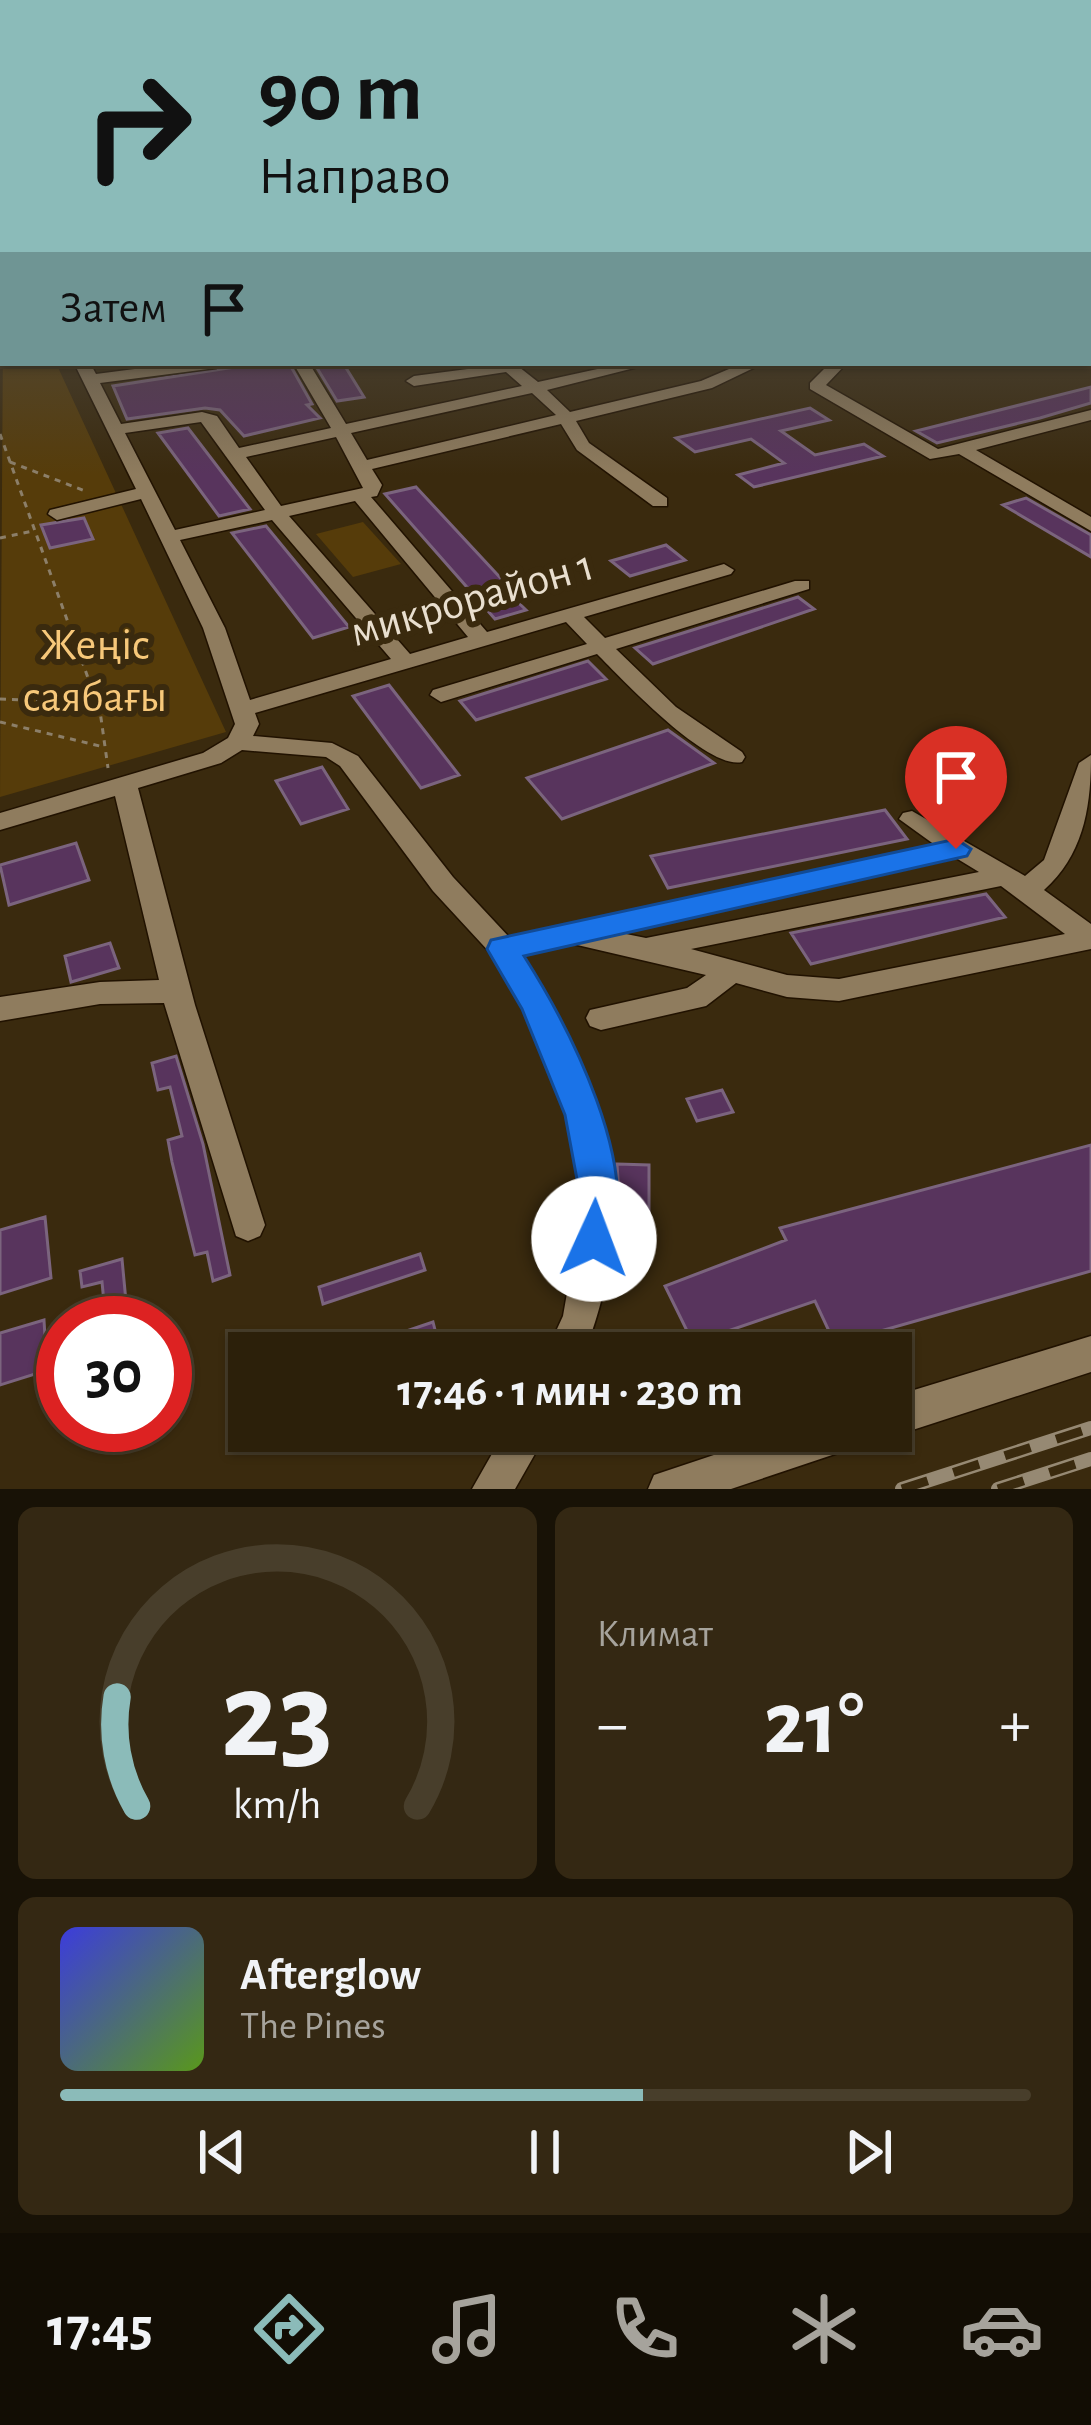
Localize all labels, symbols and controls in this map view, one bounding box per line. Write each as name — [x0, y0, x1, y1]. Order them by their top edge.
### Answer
icon: right — [60, 48, 216, 204]
text: 90 m — [258, 52, 423, 136]
text: Направо — [258, 150, 450, 204]
icon: arrive — [191, 276, 257, 342]
text: Затем — [60, 286, 167, 331]
street label: микрорайон 1 — [345, 543, 599, 655]
park label: Жеңіс саябағы — [23, 623, 167, 720]
pin — [905, 726, 1007, 849]
icon: arrive — [923, 744, 989, 810]
position arrow — [531, 1176, 657, 1302]
speed limit sign: 30 — [36, 1296, 192, 1452]
text: 17:46 · 1 мин · 230 m — [397, 1369, 743, 1414]
text: Климат — [597, 1615, 713, 1654]
text: 23 — [221, 1655, 334, 1780]
text: 21° — [763, 1680, 864, 1770]
text: − — [597, 1692, 628, 1758]
text: + — [999, 1692, 1031, 1758]
text: km/h — [233, 1784, 321, 1827]
text: Afterglow — [240, 1953, 421, 1998]
text: The Pines — [240, 2007, 386, 2046]
icon: previous — [189, 2119, 255, 2185]
icon: pause — [512, 2119, 578, 2185]
icon: next — [836, 2119, 902, 2185]
icon: directions — [247, 2287, 331, 2371]
icon: music — [425, 2287, 509, 2371]
icon: phone — [603, 2287, 687, 2371]
icon: climate — [782, 2287, 866, 2371]
icon: car — [960, 2287, 1044, 2371]
text: 17:45 — [47, 2302, 153, 2356]

